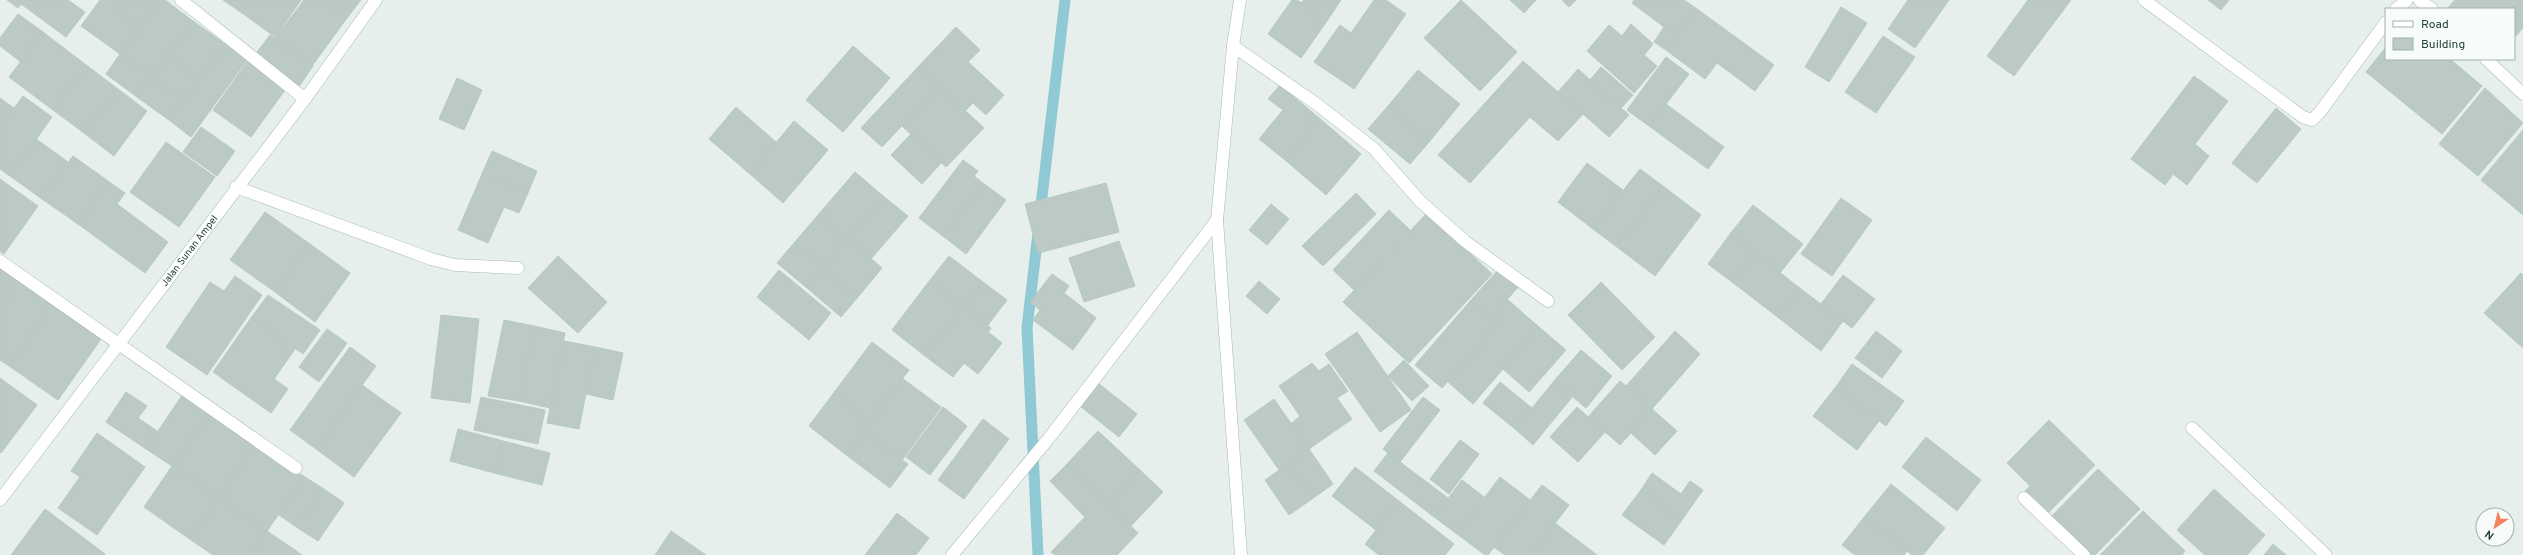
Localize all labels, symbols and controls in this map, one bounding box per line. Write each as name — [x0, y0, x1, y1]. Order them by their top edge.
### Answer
legend — [2385, 8, 2515, 60]
text: Road — [2421, 17, 2449, 33]
text: Building — [2421, 37, 2465, 53]
street label: Jalan Sunan Ampel — [158, 213, 221, 289]
north arrow — [2475, 507, 2515, 547]
text: N — [2483, 526, 2497, 542]

